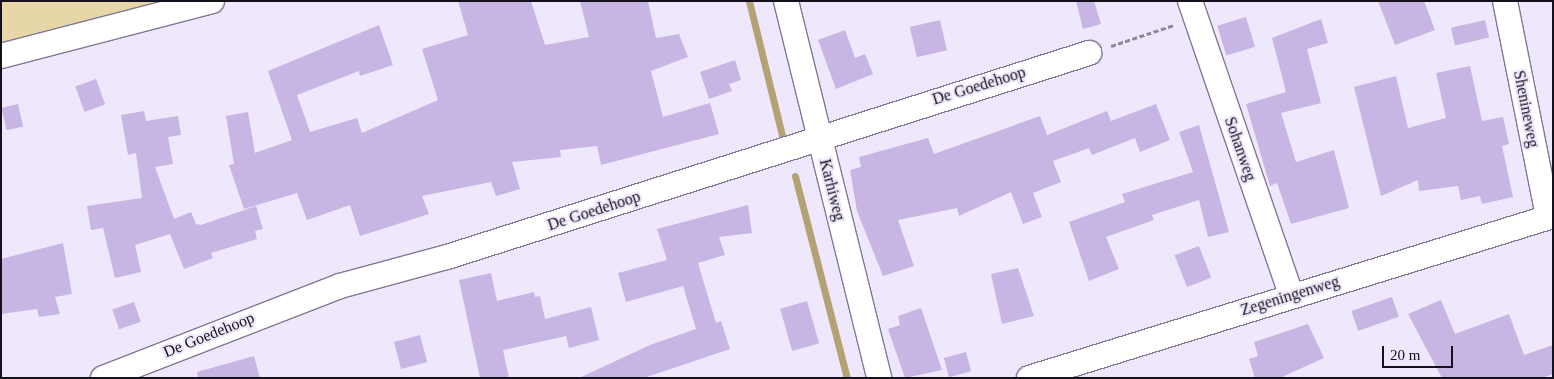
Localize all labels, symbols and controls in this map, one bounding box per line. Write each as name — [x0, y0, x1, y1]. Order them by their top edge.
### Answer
street label: De Goedehoop — [930, 63, 1028, 109]
street label: Shenineweg — [1509, 69, 1543, 149]
street label: Sohanweg — [1220, 114, 1260, 184]
street label: Karhiweg — [815, 157, 849, 223]
street label: De Goedehoop — [545, 187, 643, 235]
street label: Zegeningenweg — [1238, 272, 1342, 320]
street label: De Goedehoop — [161, 308, 257, 362]
scale bar — [1384, 336, 1455, 368]
text: 20 m — [1390, 347, 1420, 363]

